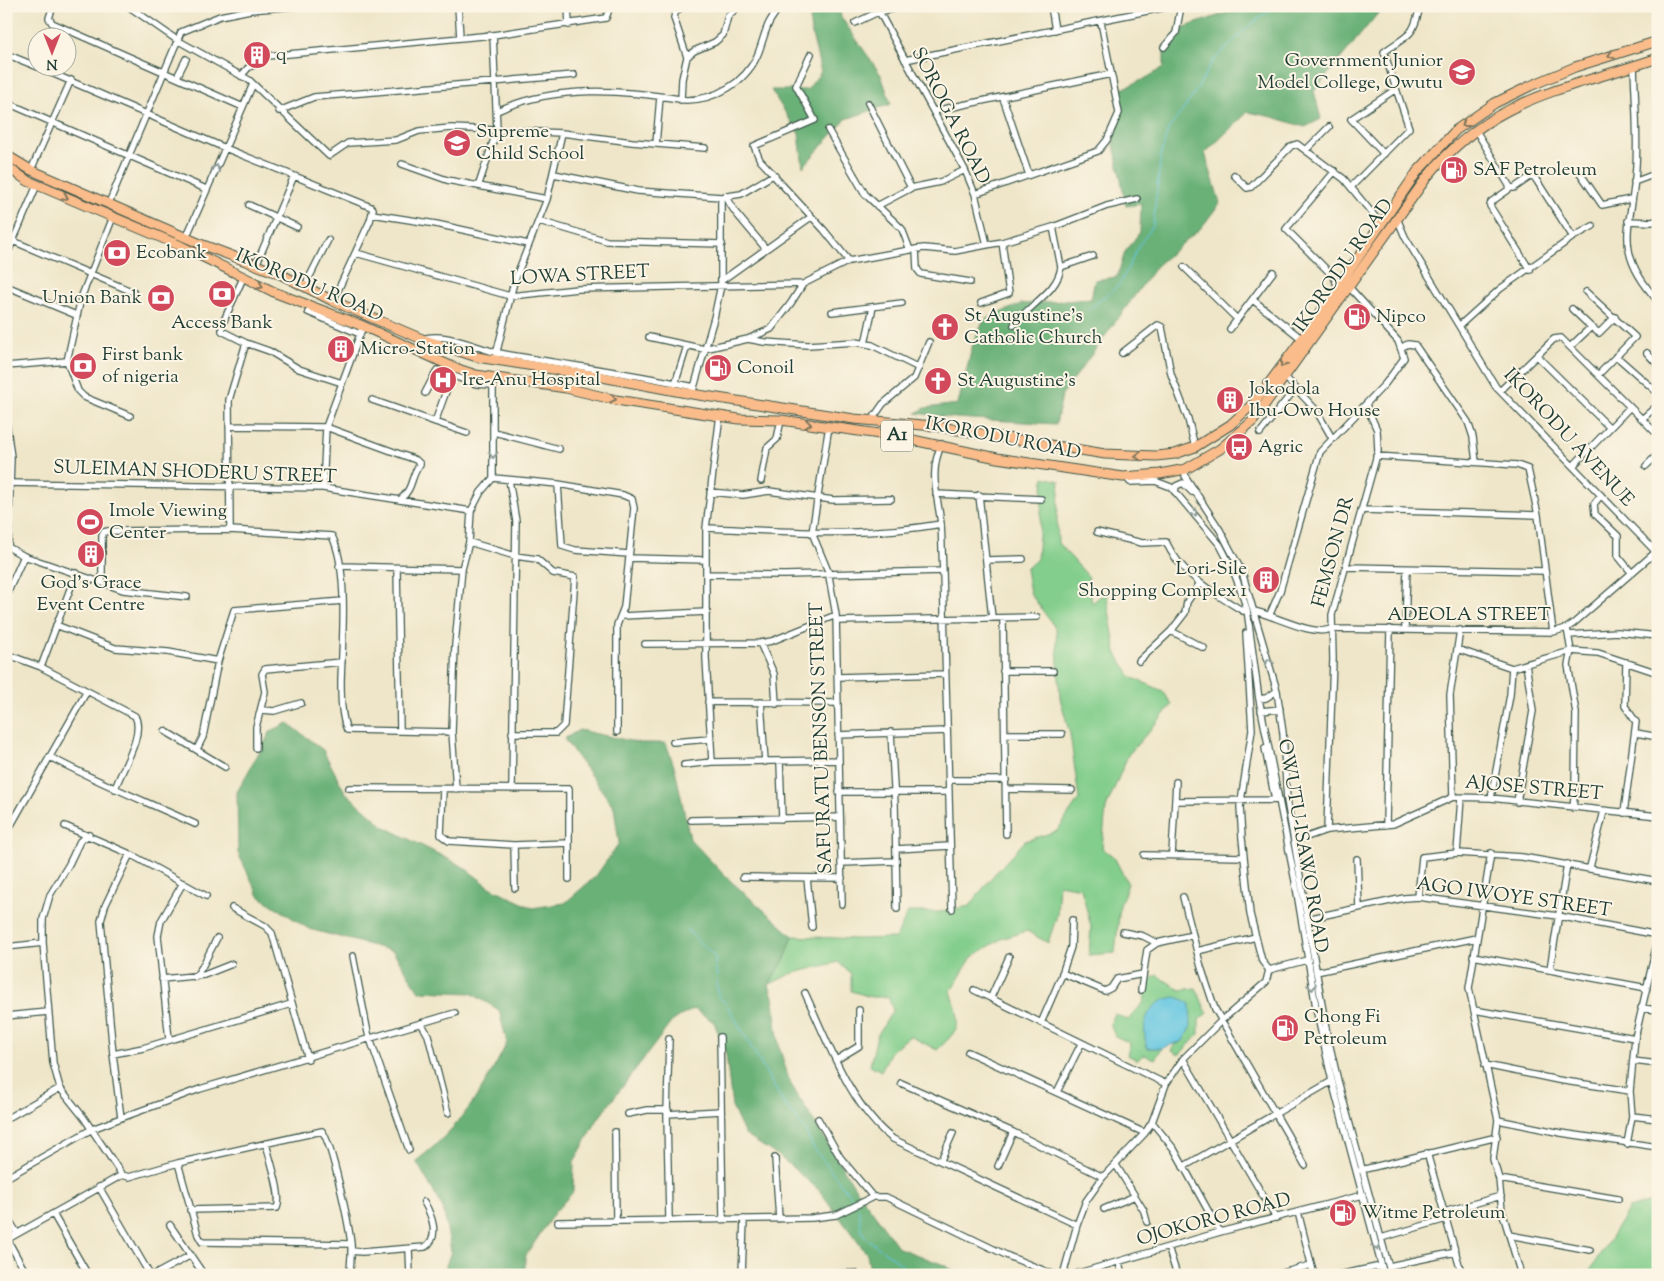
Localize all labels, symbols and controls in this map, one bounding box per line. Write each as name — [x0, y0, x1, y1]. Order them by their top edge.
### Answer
north arrow — [28, 28, 78, 78]
building icon: q — [242, 40, 272, 70]
place label: q — [276, 42, 287, 69]
street label: SOROGA ROAD — [904, 43, 996, 189]
place label: Government Junior Model College, Owutu — [1257, 48, 1443, 97]
one-way arrow — [1607, 49, 1616, 59]
text: N — [46, 53, 58, 73]
school or university icon: Government Junior Model College, Owutu — [1447, 57, 1477, 87]
one-way arrow — [1461, 118, 1471, 127]
place label: Supreme Child School — [476, 119, 585, 168]
school or university icon: Supreme Child School — [442, 128, 472, 158]
fuel station icon: SAF Petroleum — [1439, 155, 1469, 185]
place label: SAF Petroleum — [1473, 157, 1597, 184]
one-way arrow — [209, 164, 220, 173]
one-way arrow — [60, 190, 69, 201]
street label: IKORODU ROAD — [1288, 194, 1400, 338]
bank icon: Ecobank — [102, 238, 132, 268]
place label: Ecobank — [136, 240, 208, 267]
street label: IKORODU ROAD — [231, 243, 387, 329]
street label: LOWA STREET — [509, 259, 651, 293]
bank icon: Access Bank — [207, 279, 237, 309]
one-way arrow — [255, 279, 264, 290]
bank icon: Union Bank — [146, 283, 176, 313]
place label: Union Bank — [42, 285, 143, 312]
fuel station icon: Nipco — [1342, 302, 1372, 332]
place label: St Augustine's Catholic Church — [964, 303, 1103, 352]
place label: Nipco — [1376, 304, 1426, 331]
place label: Access Bank — [171, 310, 274, 337]
church icon: St Augustine's Catholic Church — [930, 312, 960, 342]
building icon: Micro-Station — [326, 334, 356, 364]
place label: Micro-Station — [360, 336, 475, 363]
place label: First bank of nigeria — [102, 342, 184, 391]
bank icon: First bank of nigeria — [68, 351, 98, 381]
fuel station icon: Conoil — [703, 353, 733, 383]
place label: Conoil — [737, 355, 794, 382]
one-way arrow — [1280, 358, 1289, 368]
street label: IKORODU AVENUE — [1496, 363, 1640, 514]
hospital icon: Ire-Anu Hospital — [428, 365, 458, 395]
church icon: St Augustine's — [923, 366, 953, 396]
place label: Ire-Anu Hospital — [462, 367, 601, 394]
place label: St Augustine's — [957, 368, 1076, 395]
place label: Jokodola Ibu-Owo House — [1248, 376, 1380, 425]
building icon: Jokodola Ibu-Owo House — [1215, 385, 1245, 415]
one-way arrow — [608, 393, 617, 404]
street label: IKORODU ROAD — [923, 411, 1083, 467]
one-way arrow — [805, 418, 813, 429]
road number: A1 — [881, 421, 913, 452]
bus stop icon: Agric — [1224, 432, 1254, 462]
place label: Agric — [1258, 434, 1304, 461]
one-way arrow — [488, 451, 499, 459]
one-way arrow — [1134, 451, 1142, 461]
street label: SULEIMAN SHODERU STREET — [53, 455, 337, 491]
street label: FEMSON DR — [1306, 493, 1362, 611]
place label: Imole Viewing Center — [109, 498, 227, 547]
sports icon: Imole Viewing Center — [75, 507, 105, 537]
one-way arrow — [1188, 507, 1196, 516]
building icon: God's Grace Event Centre — [76, 539, 106, 569]
place label: Lori-Sile Shopping Complex 1 — [1078, 556, 1248, 605]
building icon: Lori-Sile Shopping Complex 1 — [1251, 565, 1281, 595]
place label: God's Grace Event Centre — [37, 570, 145, 619]
street label: SAFURATU BENSON STREET — [804, 602, 840, 874]
street label: ADEOLA STREET — [1387, 602, 1551, 629]
one-way arrow — [1264, 658, 1274, 667]
street label: OWUTU-ISAWO ROAD — [1270, 737, 1334, 955]
street label: AJOSE STREET — [1464, 770, 1604, 808]
street label: AGO IWOYE STREET — [1415, 871, 1613, 925]
one-way arrow — [1306, 983, 1317, 991]
place label: Chong Fi Petroleum — [1304, 1004, 1387, 1053]
fuel station icon: Chong Fi Petroleum — [1270, 1013, 1300, 1043]
street label: OJOKORO ROAD — [1134, 1186, 1294, 1254]
fuel station icon: Witme Petroleum — [1328, 1198, 1358, 1228]
place label: Witme Petroleum — [1362, 1200, 1506, 1227]
one-way arrow — [1370, 1242, 1380, 1250]

